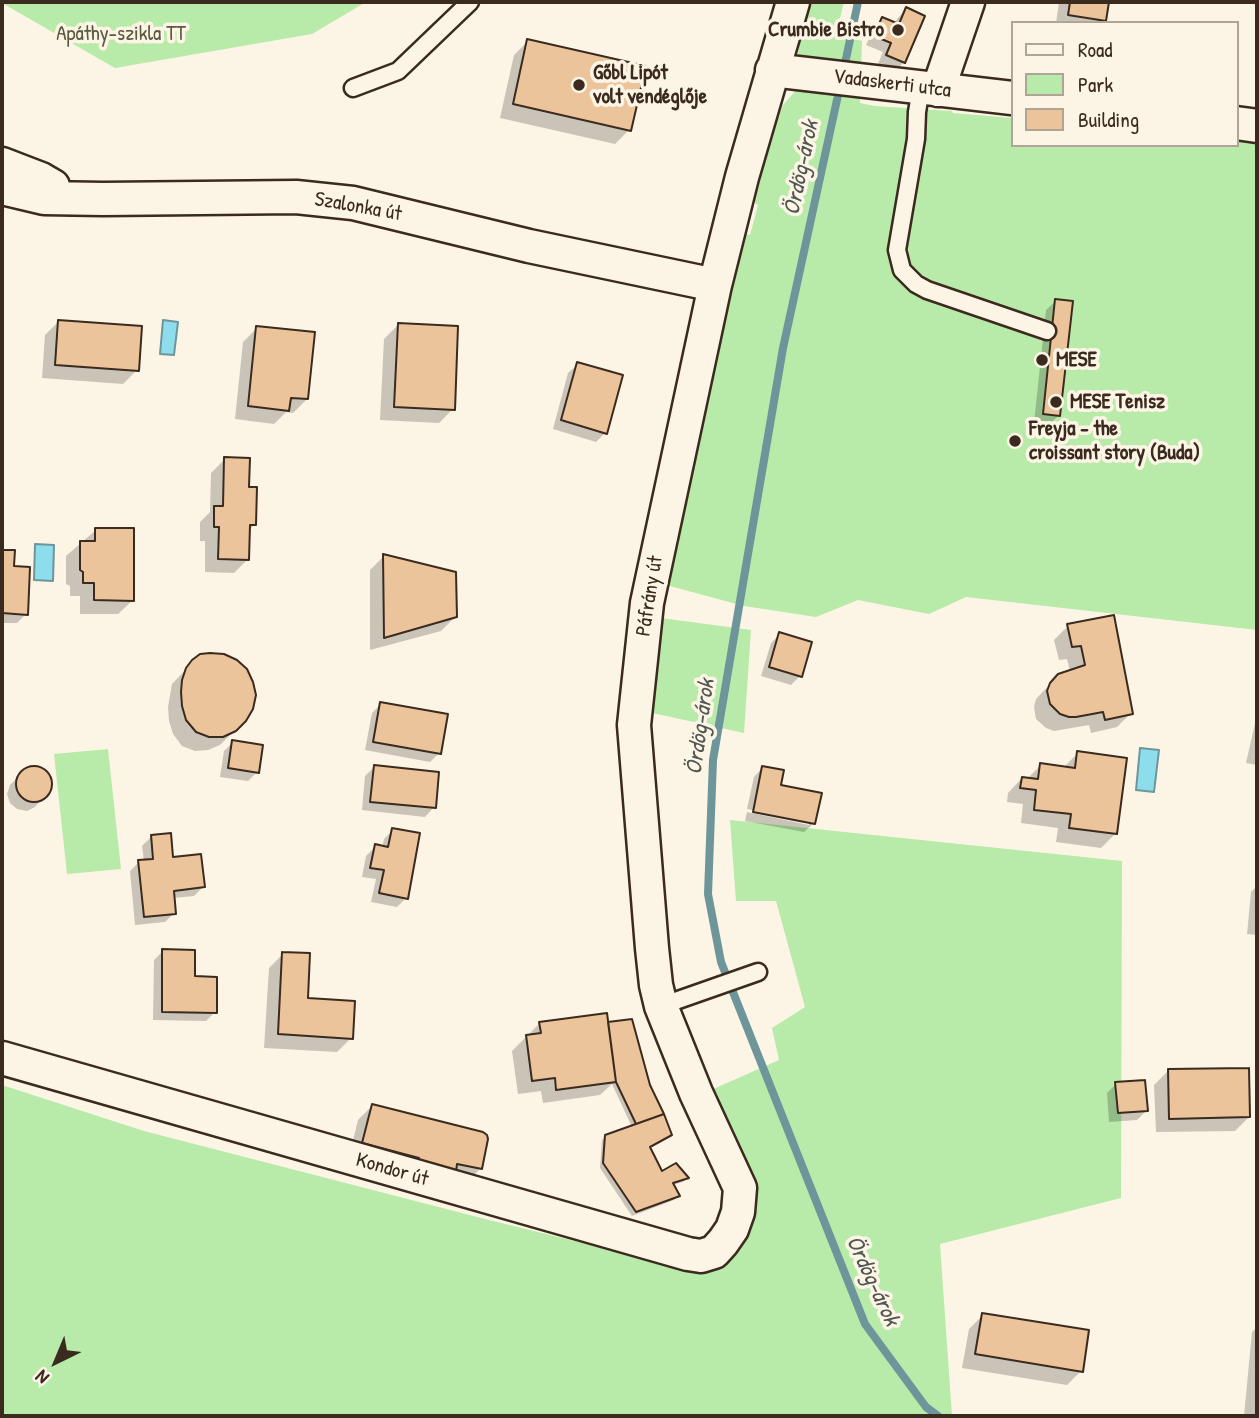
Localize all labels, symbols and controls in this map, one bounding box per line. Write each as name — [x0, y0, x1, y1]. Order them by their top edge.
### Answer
place label: Crumbie Bistro — [768, 17, 884, 43]
park label: Apáthy-szikla TT — [56, 21, 186, 47]
legend — [1010, 21, 1238, 147]
marker: Crumbie Bistro — [890, 22, 906, 38]
text: Road — [1078, 35, 1112, 64]
place label: Gőbl Lipót volt vendéglője — [593, 60, 707, 110]
street label: Vadaskerti utca — [832, 64, 952, 104]
text: Park — [1078, 70, 1113, 99]
marker: Gőbl Lipót volt vendéglője — [571, 77, 587, 93]
text: Building — [1078, 105, 1139, 134]
water label: Ördög-árok — [779, 118, 825, 218]
street label: Szalonka út — [313, 187, 403, 227]
place label: MESE — [1056, 347, 1097, 373]
marker: MESE — [1034, 352, 1050, 368]
place label: MESE Tenisz — [1070, 389, 1165, 415]
marker: MESE Tenisz — [1048, 394, 1064, 410]
place label: Freyja - the croissant story (Buda) — [1029, 416, 1200, 466]
marker: Freyja - the croissant story (Buda) — [1007, 433, 1023, 449]
street label: Páfrány út — [631, 554, 669, 638]
water label: Ördög-árok — [681, 678, 721, 776]
street label: Kondor út — [353, 1148, 431, 1192]
water label: Ördög-árok — [839, 1232, 905, 1330]
north arrow — [21, 1327, 91, 1397]
text: N — [29, 1364, 54, 1390]

